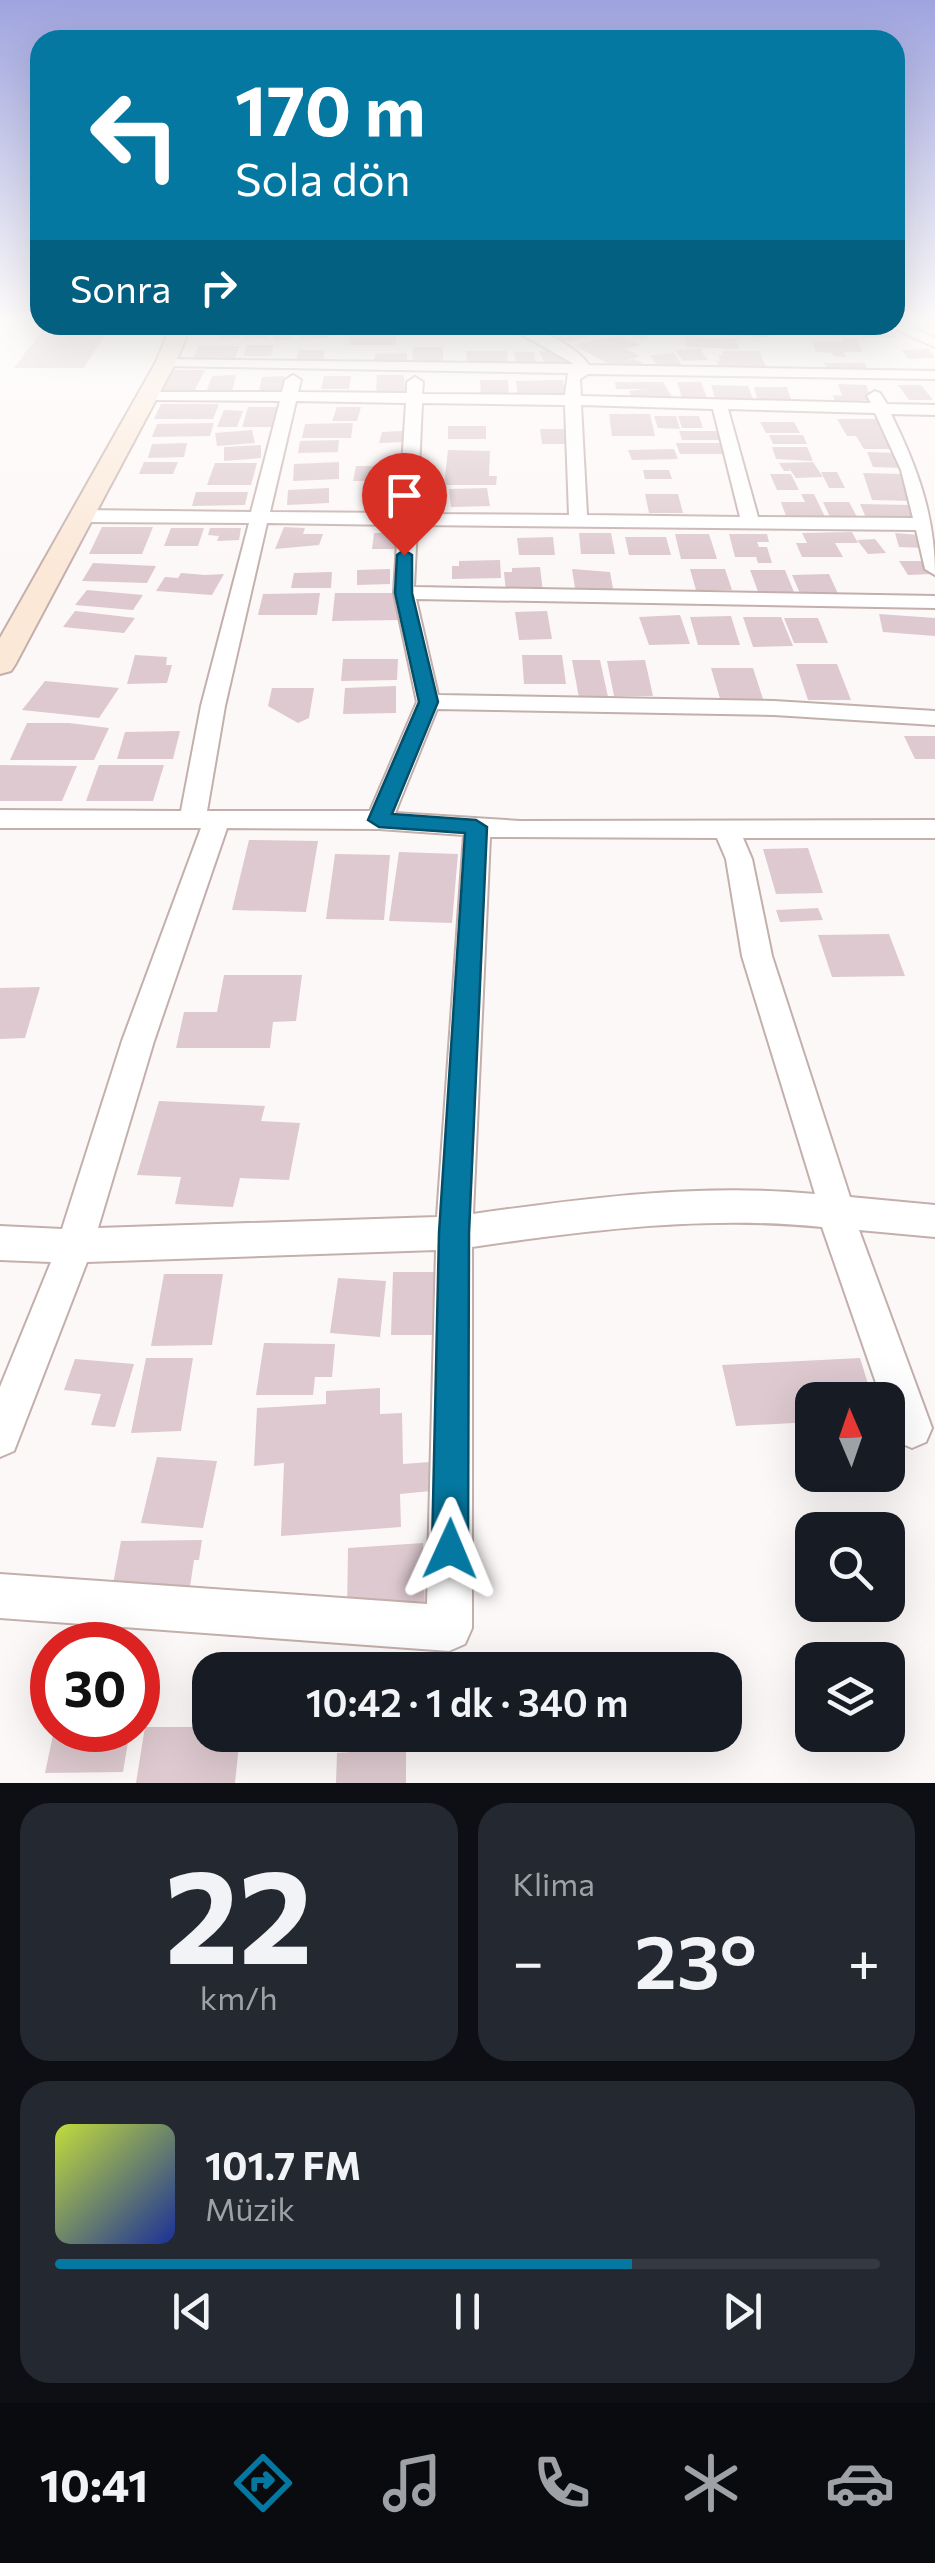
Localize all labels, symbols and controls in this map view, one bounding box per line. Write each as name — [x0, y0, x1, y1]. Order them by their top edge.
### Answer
text: 170 m — [235, 65, 426, 150]
icon: left — [70, 70, 200, 200]
text: Sola dön — [235, 150, 411, 205]
icon: right — [191, 260, 246, 315]
text: Sonra — [70, 264, 171, 311]
pin — [362, 453, 447, 556]
icon: arrive — [377, 468, 432, 523]
north arrow — [795, 1382, 905, 1492]
map controls — [795, 1382, 905, 1752]
position arrow — [398, 1497, 502, 1601]
button: search — [795, 1512, 905, 1622]
speed limit sign: 30 — [30, 1622, 160, 1752]
button: layers — [795, 1642, 905, 1752]
text: 10:42 · 1 dk · 340 m — [306, 1678, 628, 1725]
text: 22 — [165, 1832, 313, 1991]
text: Klima — [513, 1863, 595, 1903]
text: 23° — [635, 1913, 757, 2004]
text: − — [513, 1926, 544, 1993]
text: + — [848, 1926, 880, 1993]
text: km/h — [200, 1977, 278, 2017]
text: 101.7 FM — [205, 2141, 361, 2188]
text: Müzik — [205, 2188, 295, 2228]
icon: previous — [165, 2284, 220, 2339]
icon: pause — [440, 2284, 495, 2339]
icon: next — [715, 2284, 770, 2339]
icon: directions — [228, 2448, 298, 2518]
icon: music — [377, 2448, 447, 2518]
icon: phone — [527, 2448, 597, 2518]
icon: climate — [676, 2448, 746, 2518]
icon: car — [825, 2448, 895, 2518]
text: 10:41 — [40, 2456, 148, 2511]

